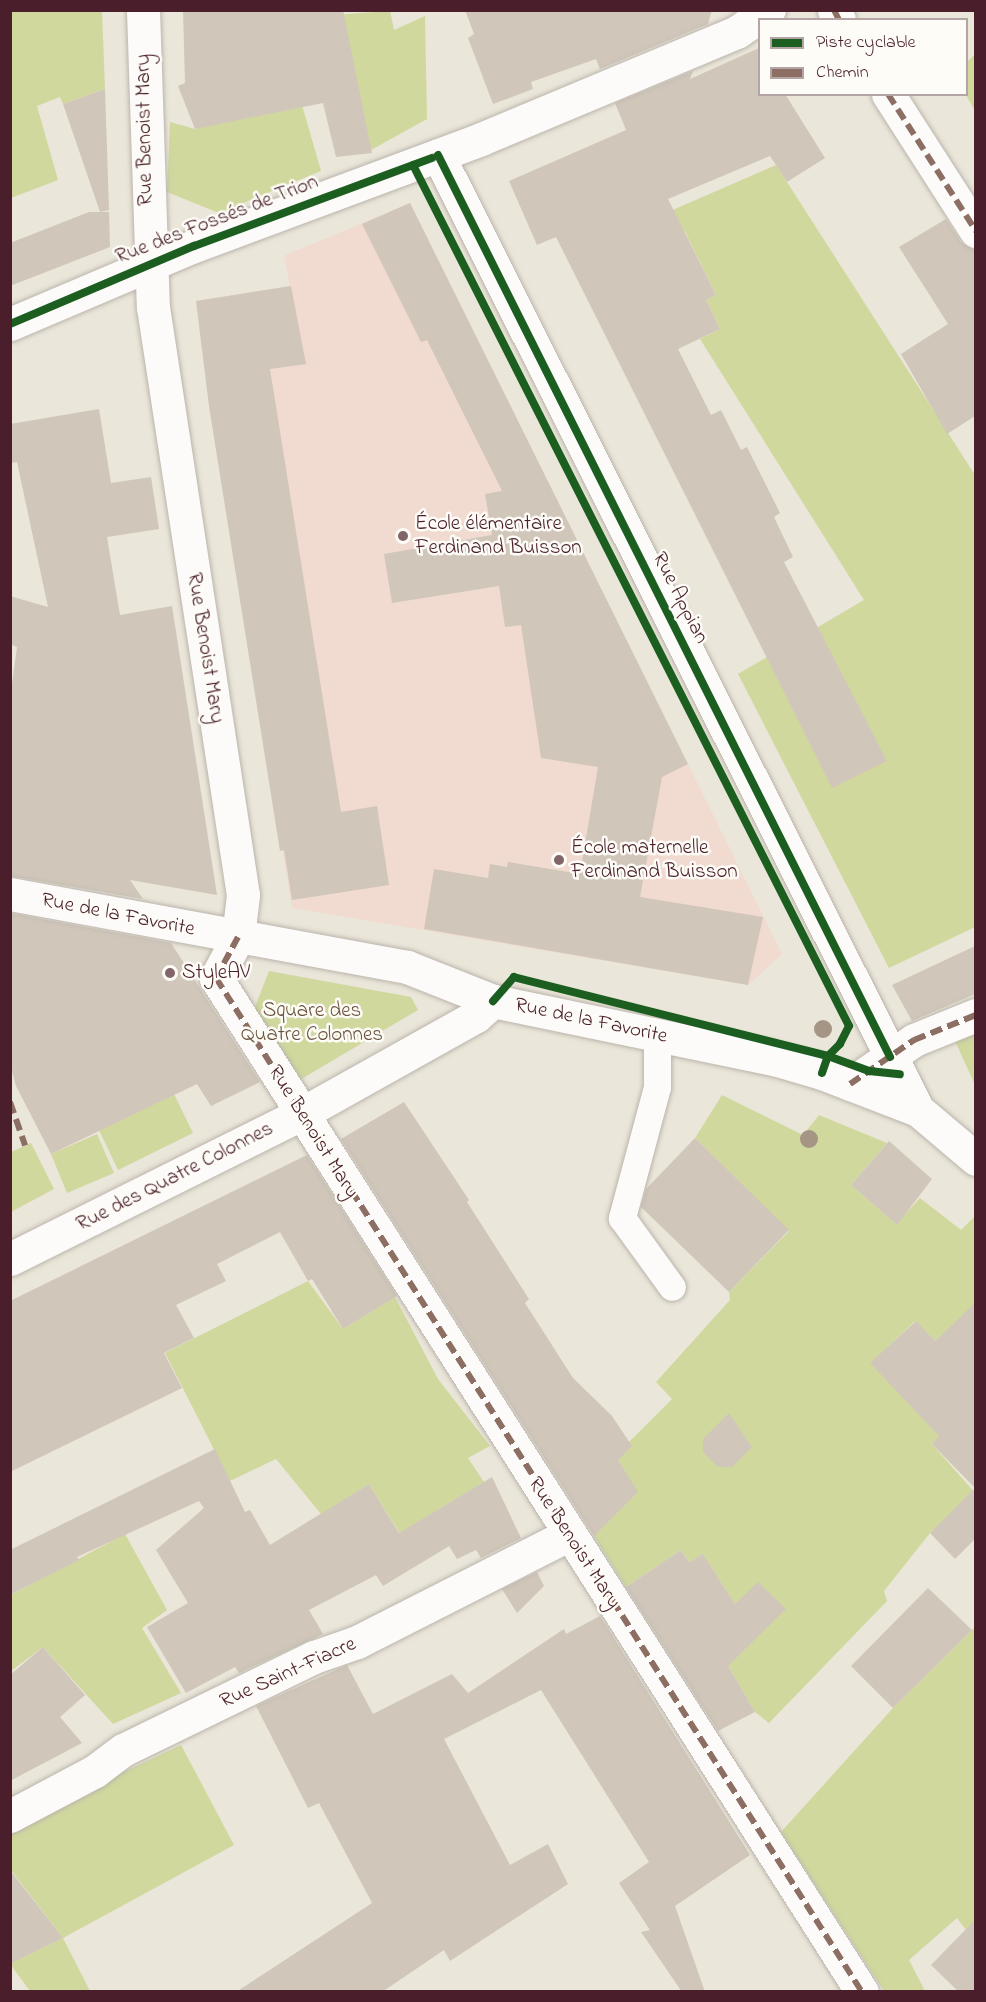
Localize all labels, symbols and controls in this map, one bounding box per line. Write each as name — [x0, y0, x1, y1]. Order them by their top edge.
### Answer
legend — [758, 18, 968, 96]
text: Piste cyclable — [816, 30, 916, 56]
street label: Rue Benoist Mary — [131, 54, 159, 206]
text: Chemin — [816, 60, 869, 86]
street label: Rue des Fossés de Trion — [112, 170, 322, 270]
place label: École élémentaire Ferdinand Buisson — [415, 511, 582, 561]
marker: École élémentaire Ferdinand Buisson — [396, 529, 410, 543]
street label: Rue Appian — [646, 548, 714, 648]
street label: Rue Benoist Mary — [181, 571, 229, 725]
place label: École maternelle Ferdinand Buisson — [571, 835, 738, 885]
marker: École maternelle Ferdinand Buisson — [552, 853, 566, 867]
street label: Rue de la Favorite — [39, 888, 197, 942]
place label: StyleAV — [182, 960, 250, 986]
marker: StyleAV — [163, 966, 177, 980]
street label: Rue de la Favorite — [512, 993, 670, 1049]
park label: Square des Quatre Colonnes — [241, 998, 383, 1048]
street label: Rue Benoist Mary — [262, 1061, 364, 1203]
street label: Rue des Quatre Colonnes — [72, 1116, 278, 1238]
street label: Rue Benoist Mary — [522, 1472, 626, 1614]
street label: Rue Saint-Fiacre — [216, 1632, 360, 1714]

